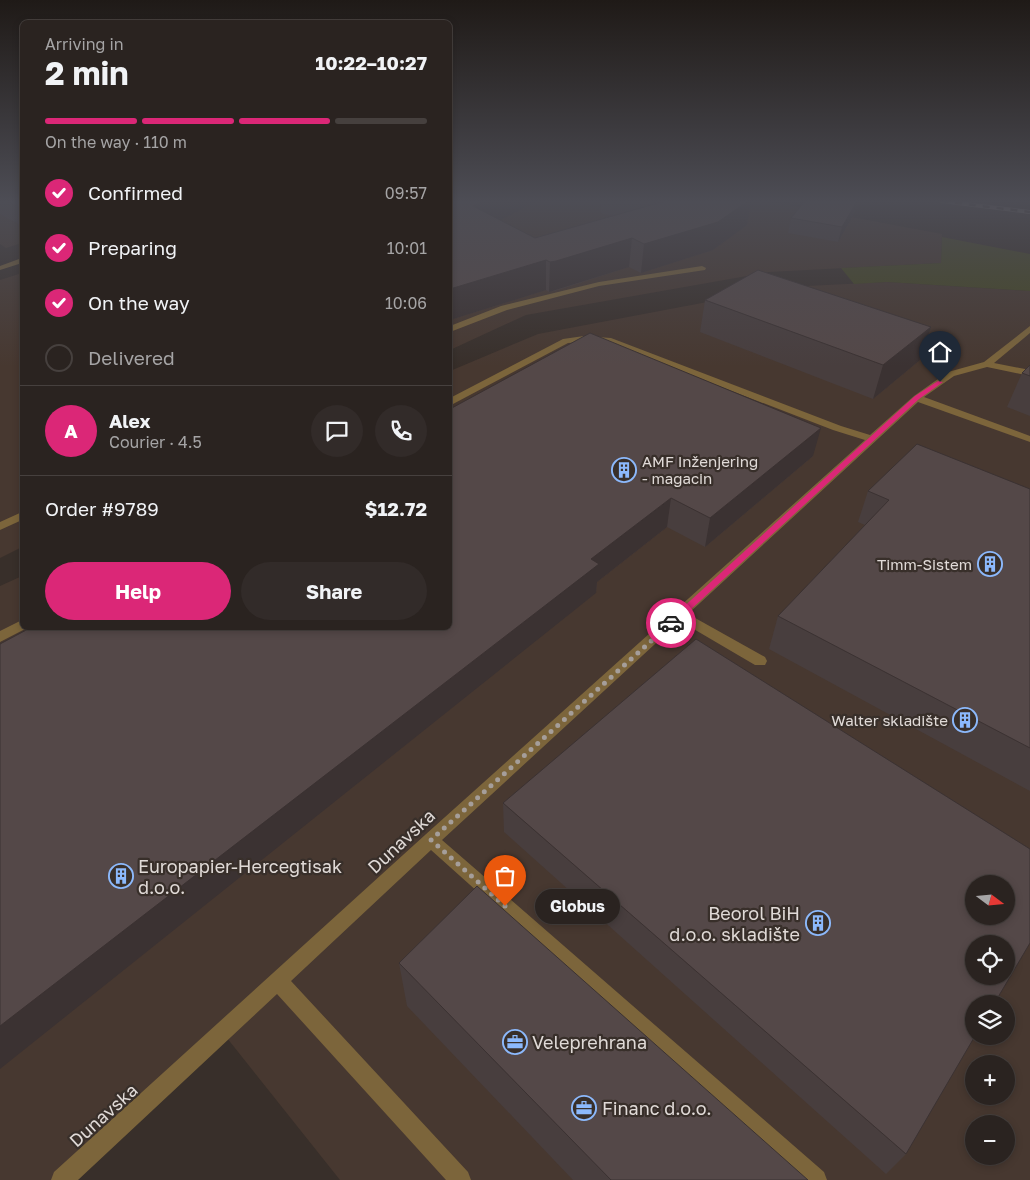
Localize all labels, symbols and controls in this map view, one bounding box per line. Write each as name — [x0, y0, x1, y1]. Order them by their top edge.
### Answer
text: Arriving in — [45, 34, 124, 54]
text: 10:22–10:27 — [315, 51, 427, 74]
text: 2 min — [45, 54, 129, 92]
text: On the way · 110 m — [45, 132, 187, 152]
icon: check — [45, 179, 73, 207]
text: Confirmed — [88, 181, 183, 204]
text: 09:57 — [385, 183, 427, 203]
icon: check — [45, 234, 73, 262]
text: Preparing — [88, 236, 177, 259]
text: 10:01 — [387, 238, 427, 258]
icon: check — [45, 289, 73, 317]
text: On the way — [88, 291, 190, 314]
text: 10:06 — [385, 293, 427, 313]
pin — [919, 331, 961, 382]
icon: home — [926, 338, 954, 366]
text: Delivered — [88, 346, 175, 369]
button: chat — [311, 405, 363, 457]
button: phone — [375, 405, 427, 457]
text: Alex — [109, 409, 150, 432]
text: A — [64, 419, 78, 442]
text: Courier · 4.5 — [109, 432, 202, 452]
place label: AMF Inženjering - magacin — [642, 452, 758, 487]
building icon: AMF Inženjering - magacin — [611, 457, 637, 483]
text: Order #9789 — [45, 497, 159, 520]
text: $12.72 — [365, 497, 427, 520]
building icon: Timm-Sistem — [977, 551, 1003, 577]
place label: Timm-Sistem — [877, 555, 972, 573]
button: Help — [45, 562, 231, 620]
button: Share — [241, 562, 427, 620]
courier — [646, 598, 696, 648]
icon: car — [657, 609, 685, 637]
building icon: Walter skladište — [952, 707, 978, 733]
place label: Walter skladište — [831, 711, 948, 729]
street label: Dunavska — [363, 804, 439, 878]
place label: Europapier-Hercegtisak d.o.o. — [138, 855, 342, 898]
pin — [484, 855, 526, 906]
icon: bag — [491, 862, 519, 890]
building icon: Europapier-Hercegtisak d.o.o. — [108, 863, 134, 889]
north arrow — [965, 875, 1015, 925]
map controls — [965, 875, 1015, 1165]
callout: Globus — [535, 888, 620, 924]
text: Globus — [550, 896, 605, 916]
place label: Beorol BiH d.o.o. skladište — [669, 902, 800, 945]
building icon: Beorol BiH d.o.o. skladište — [805, 910, 831, 936]
button: locate — [965, 935, 1015, 985]
button: layers — [965, 995, 1015, 1045]
office icon: Veleprehrana — [502, 1029, 528, 1055]
place label: Veleprehrana — [532, 1031, 647, 1053]
button: + — [965, 1055, 1015, 1105]
street label: Dunavska — [64, 1079, 142, 1151]
office icon: Financ d.o.o. — [571, 1095, 597, 1121]
place label: Financ d.o.o. — [602, 1097, 712, 1119]
button: − — [965, 1115, 1015, 1165]

